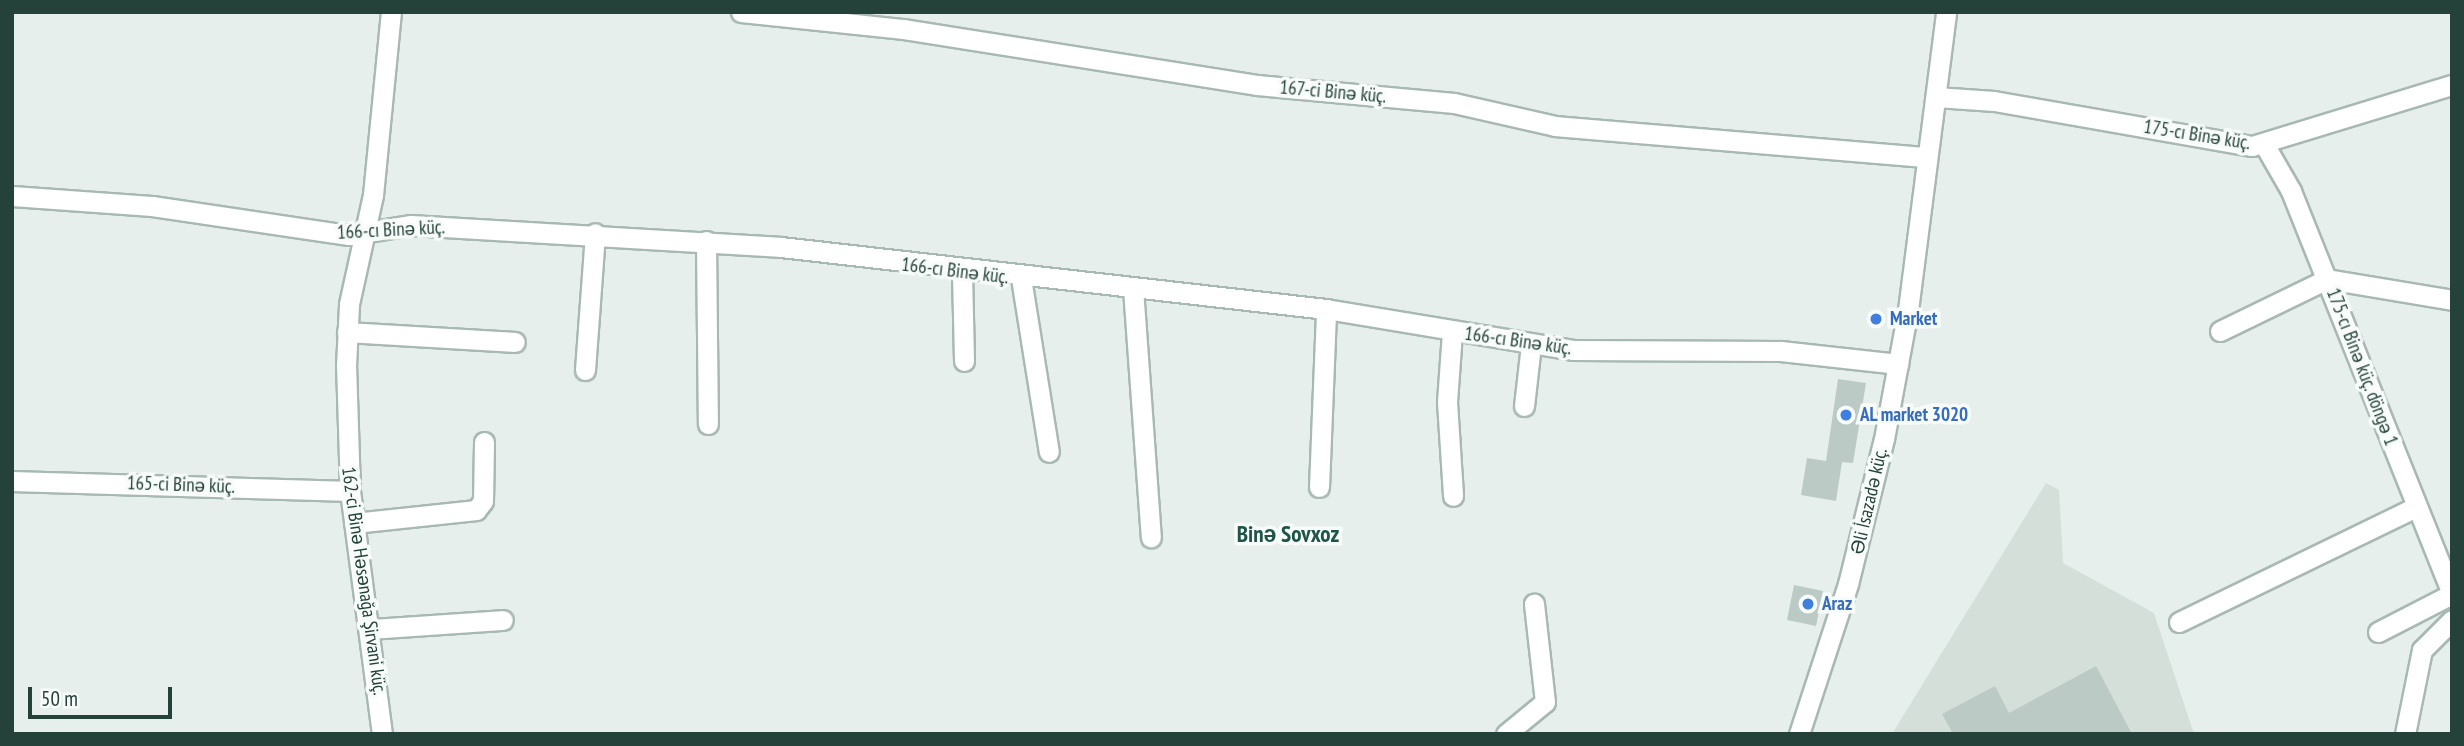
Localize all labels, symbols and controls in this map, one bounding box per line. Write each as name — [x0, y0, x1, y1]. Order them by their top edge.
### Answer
street label: 167-ci Binə küç. — [1279, 76, 1387, 108]
street label: 175-cı Binə küç. — [2142, 115, 2252, 155]
street label: 166-cı Binə küç. — [337, 216, 445, 244]
street label: 166-cı Binə küç. — [900, 253, 1010, 289]
street label: 175-cı Binə küç. döngə 1 — [2321, 284, 2403, 450]
place label: Market — [1890, 308, 1937, 330]
marker: Market — [1868, 311, 1884, 327]
street label: 166-cı Binə küç. — [1463, 322, 1573, 360]
place label: AL market 3020 — [1860, 404, 1969, 426]
marker: AL market 3020 — [1838, 407, 1854, 423]
street label: Əli İsazadə küç. — [1846, 446, 1892, 556]
street label: 162-ci Binə Həsənağa Şirvani küç. — [337, 465, 391, 697]
street label: 165-ci Binə küç. — [127, 472, 235, 498]
district label: Binə Sovxoz — [1237, 520, 1339, 548]
place label: Araz — [1822, 593, 1852, 615]
marker: Araz — [1800, 596, 1816, 612]
scale bar — [32, 672, 175, 716]
text: 50 m — [41, 685, 78, 712]

